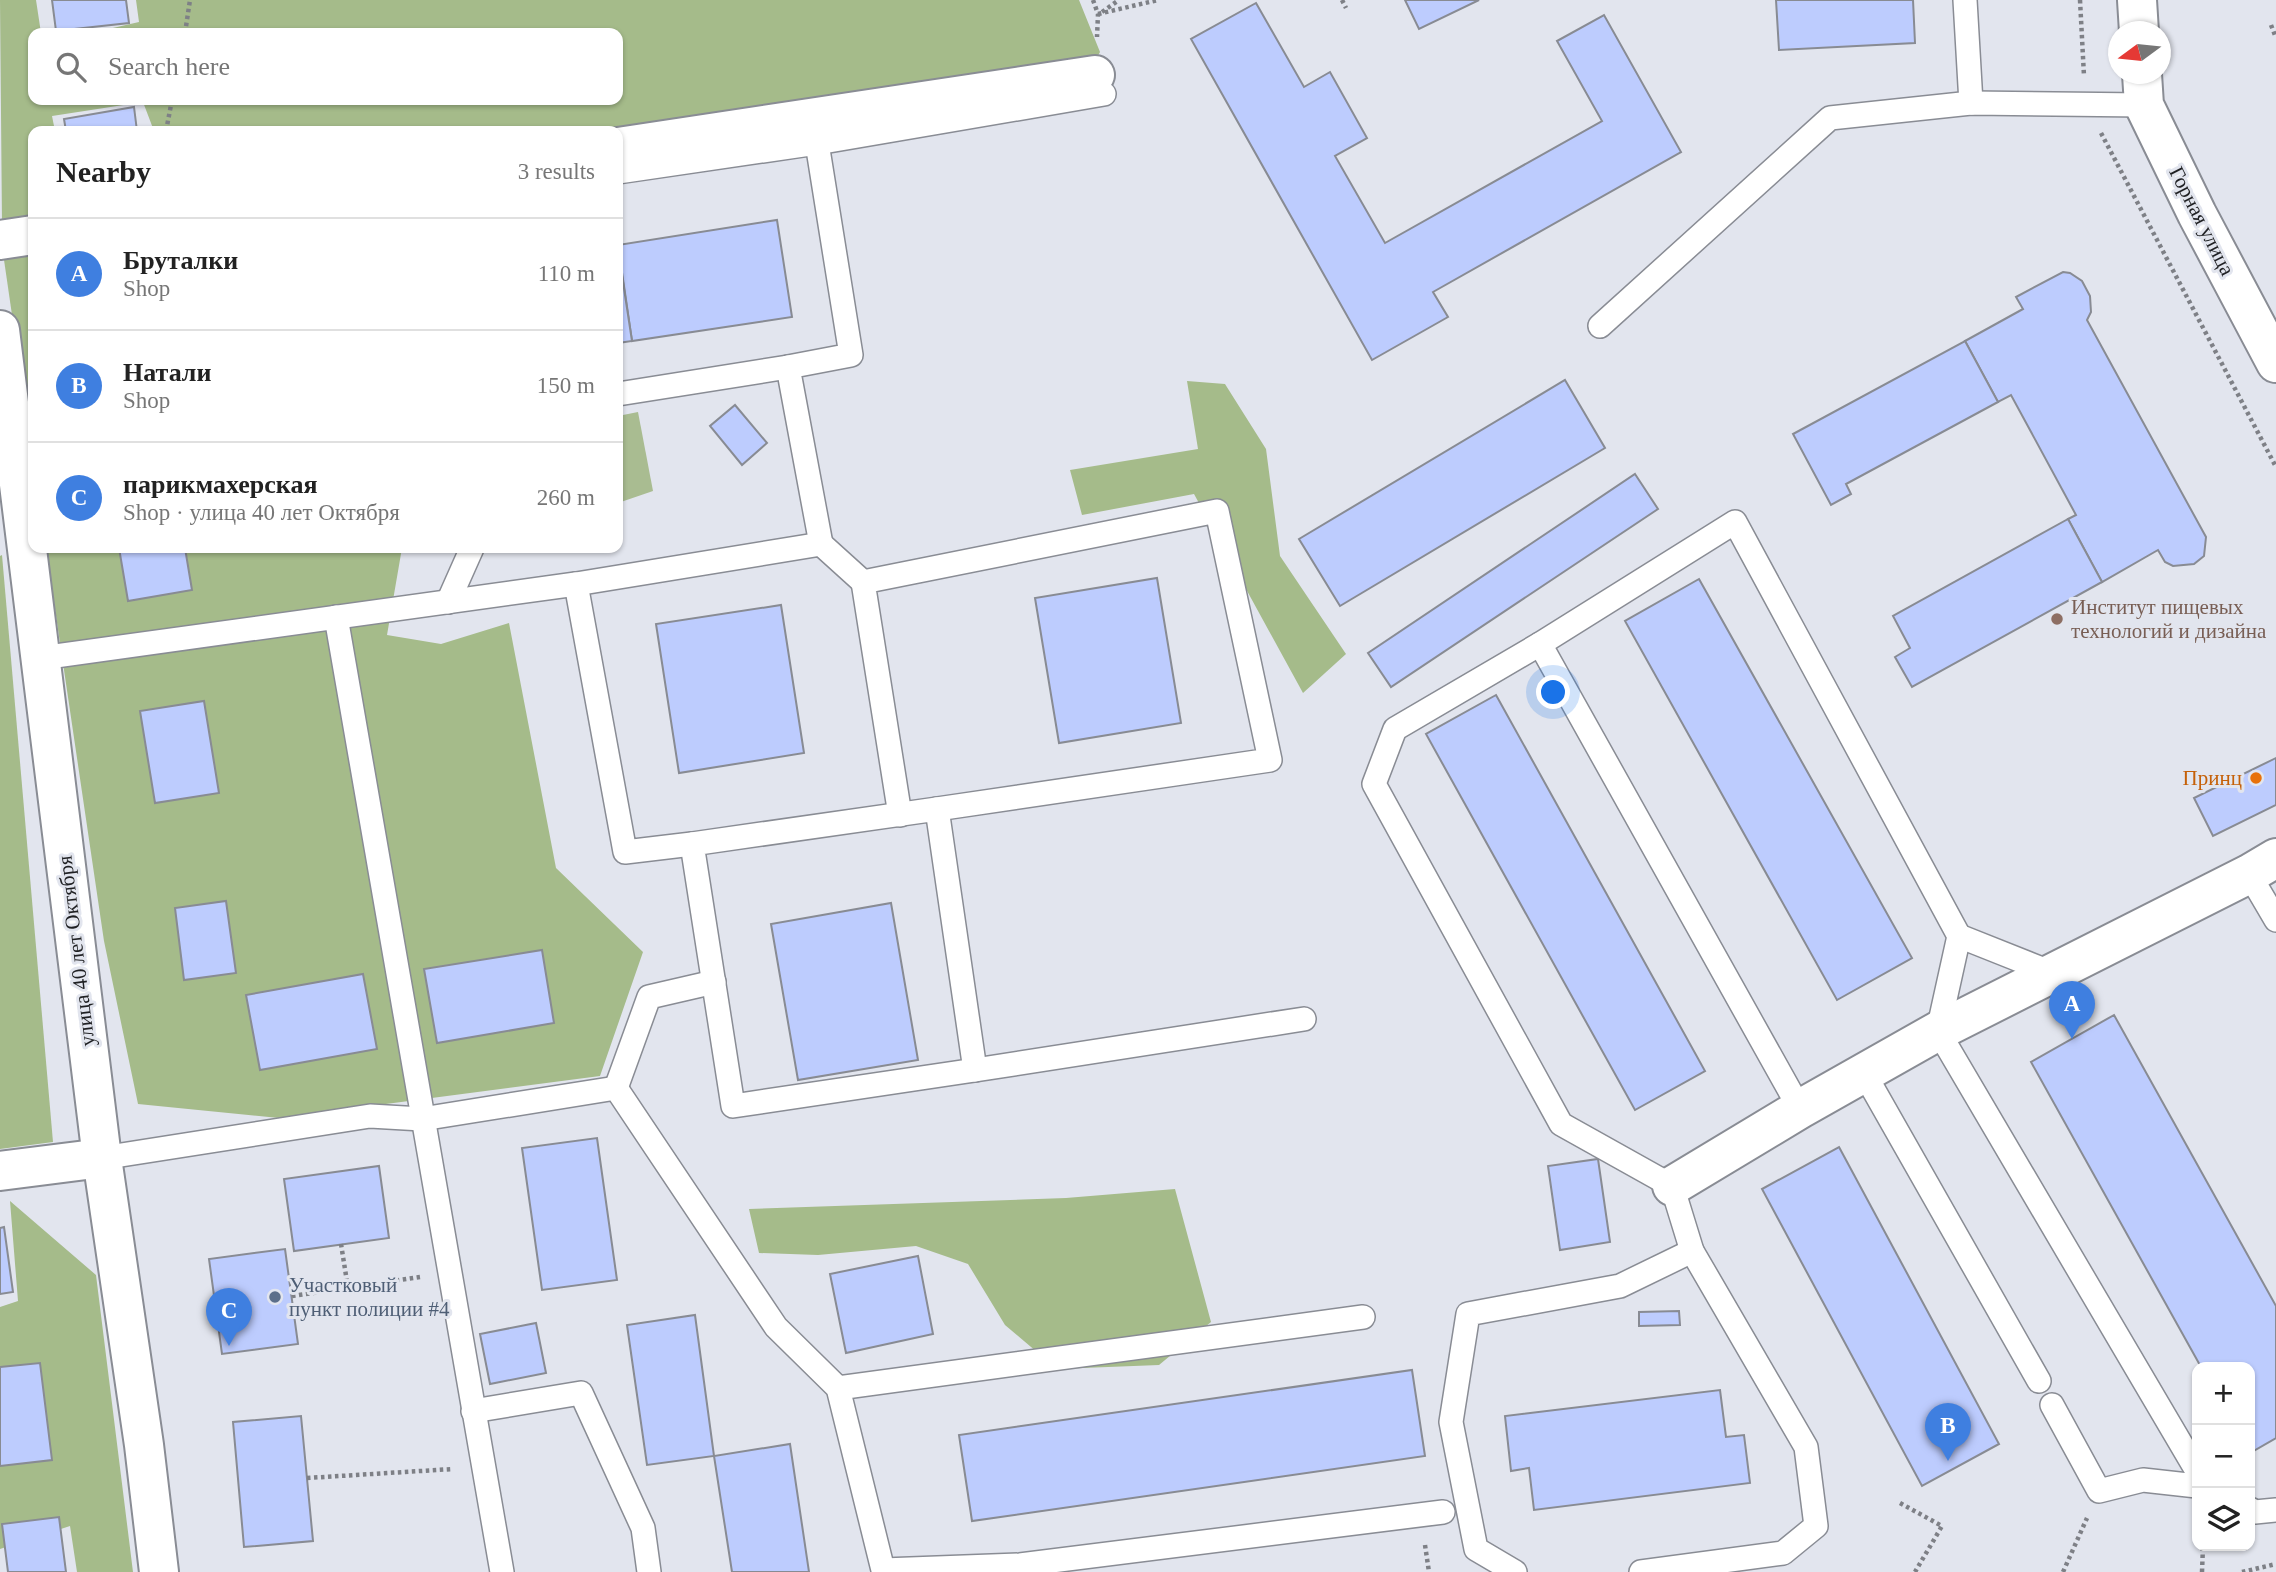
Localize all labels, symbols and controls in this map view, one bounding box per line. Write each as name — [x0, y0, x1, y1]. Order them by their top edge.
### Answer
north arrow — [2108, 21, 2171, 84]
search box — [28, 28, 623, 105]
icon: search — [52, 48, 90, 86]
text: Search here — [108, 52, 230, 81]
text: Nearby — [56, 155, 151, 188]
text: 3 results — [518, 159, 595, 184]
street label: Горная улица — [2164, 163, 2240, 280]
text: Бруталки — [123, 246, 238, 275]
text: A — [71, 261, 87, 286]
text: 110 m — [538, 261, 595, 286]
text: Shop — [123, 276, 170, 301]
text: Натали — [123, 358, 211, 387]
text: B — [71, 373, 87, 398]
text: 150 m — [537, 373, 595, 398]
text: Shop — [123, 388, 170, 413]
text: парикмахерская — [123, 470, 317, 499]
text: C — [71, 485, 87, 510]
text: 260 m — [537, 485, 595, 510]
text: Shop · улица 40 лет Октября — [123, 500, 400, 525]
place label: Институт пищевых технологий и дизайна — [2071, 595, 2267, 643]
marker: Институт пищевых технологий и дизайна — [2049, 611, 2065, 627]
your location — [1536, 675, 1570, 709]
place label: Принц — [2183, 766, 2242, 790]
marker: Принц — [2248, 770, 2264, 786]
street label: улица 40 лет Октября — [52, 854, 100, 1048]
pin: A — [2049, 981, 2095, 1039]
place label: Участковый пункт полиции #4 — [289, 1273, 450, 1321]
pin: C — [206, 1288, 252, 1346]
marker: Участковый пункт полиции #4 — [267, 1289, 283, 1305]
map controls — [2192, 1362, 2255, 1551]
button: + — [2192, 1362, 2255, 1425]
pin: B — [1925, 1403, 1971, 1461]
button: − — [2192, 1425, 2255, 1488]
button: layers — [2192, 1488, 2255, 1551]

